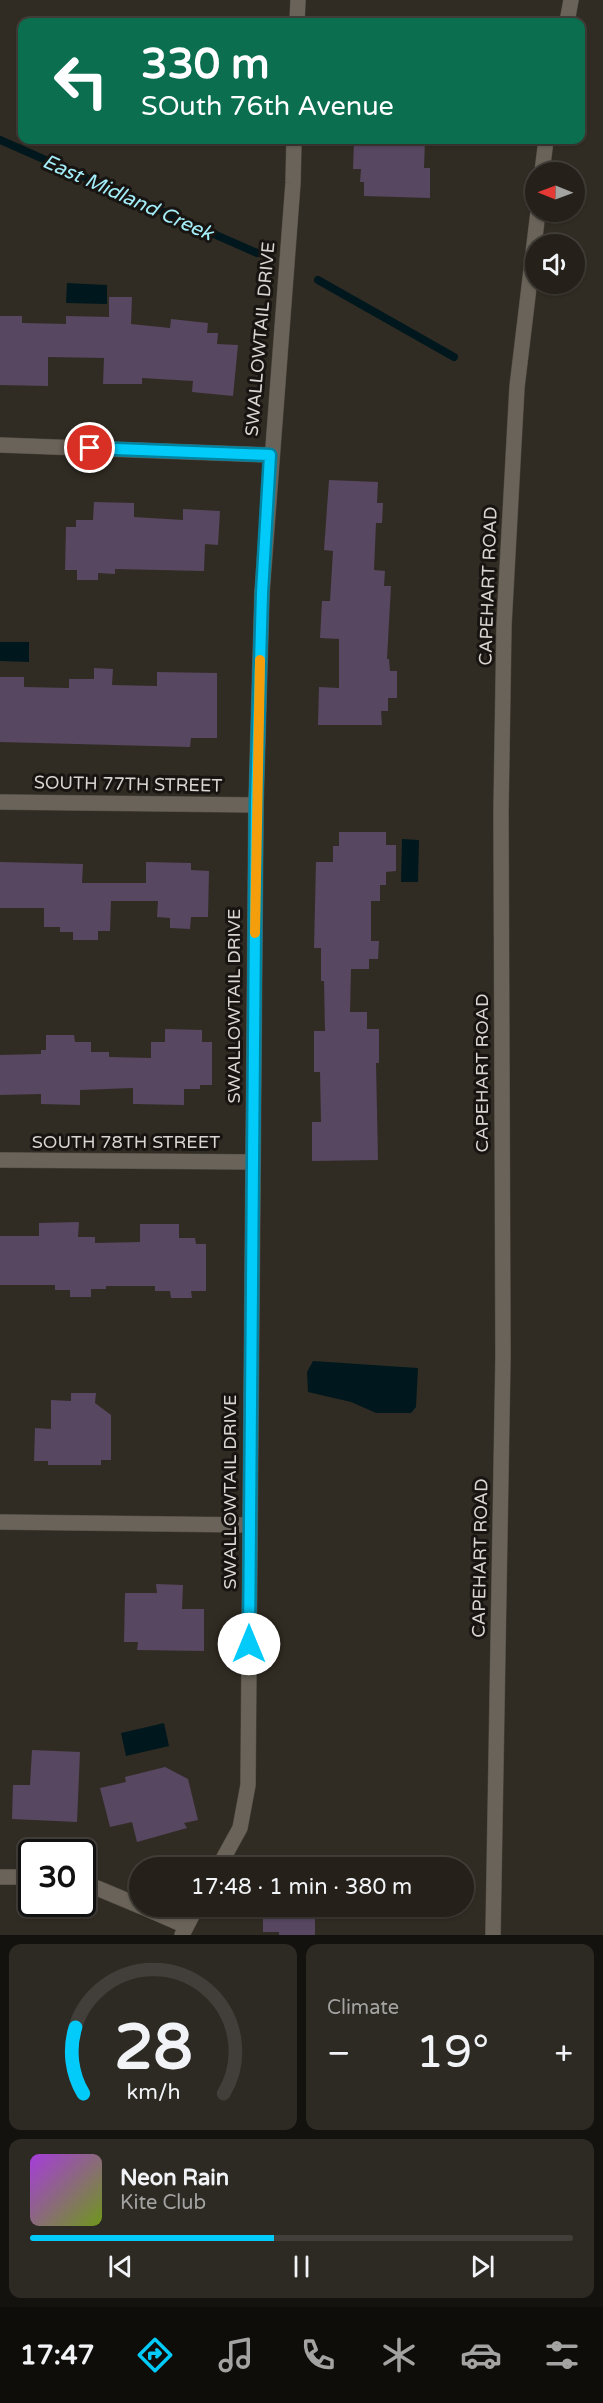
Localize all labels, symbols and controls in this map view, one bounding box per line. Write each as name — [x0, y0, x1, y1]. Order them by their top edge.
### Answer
text: 330 m — [141, 39, 270, 90]
icon: left — [42, 42, 120, 120]
text: SOuth 76th Avenue — [141, 90, 394, 123]
water label: East Midland Creek — [39, 150, 218, 247]
north arrow — [525, 162, 585, 222]
map controls — [525, 162, 585, 294]
button: sound — [525, 234, 585, 294]
street label: SWALLOWTAIL DRIVE — [241, 241, 279, 437]
pin — [64, 422, 115, 473]
icon: arrive — [73, 431, 106, 464]
street label: CAPEHART ROAD — [474, 506, 502, 666]
street label: SOUTH 77TH STREET — [34, 771, 222, 797]
street label: SWALLOWTAIL DRIVE — [223, 908, 245, 1104]
street label: CAPEHART ROAD — [471, 993, 493, 1153]
street label: SOUTH 78TH STREET — [32, 1131, 220, 1153]
street label: SWALLOWTAIL DRIVE — [219, 1394, 241, 1590]
street label: CAPEHART ROAD — [468, 1478, 492, 1638]
position arrow — [217, 1612, 281, 1676]
speed limit sign: 30 — [18, 1839, 96, 1917]
text: 17:48 · 1 min · 380 m — [191, 1874, 412, 1900]
text: Climate — [327, 1996, 399, 2020]
text: 28 — [114, 2011, 192, 2086]
text: 19° — [416, 2026, 489, 2080]
text: − — [327, 2034, 351, 2073]
text: + — [554, 2034, 573, 2073]
text: km/h — [126, 2079, 180, 2105]
text: Neon Rain — [120, 2165, 229, 2191]
text: Kite Club — [120, 2191, 206, 2215]
icon: previous — [104, 2250, 137, 2283]
icon: pause — [285, 2250, 318, 2283]
icon: next — [466, 2250, 499, 2283]
icon: directions — [134, 2334, 176, 2376]
icon: music — [215, 2334, 257, 2376]
icon: phone — [297, 2334, 339, 2376]
icon: climate — [378, 2334, 420, 2376]
icon: car — [460, 2334, 502, 2376]
icon: filters — [541, 2334, 583, 2376]
text: 17:47 — [20, 2339, 95, 2372]

